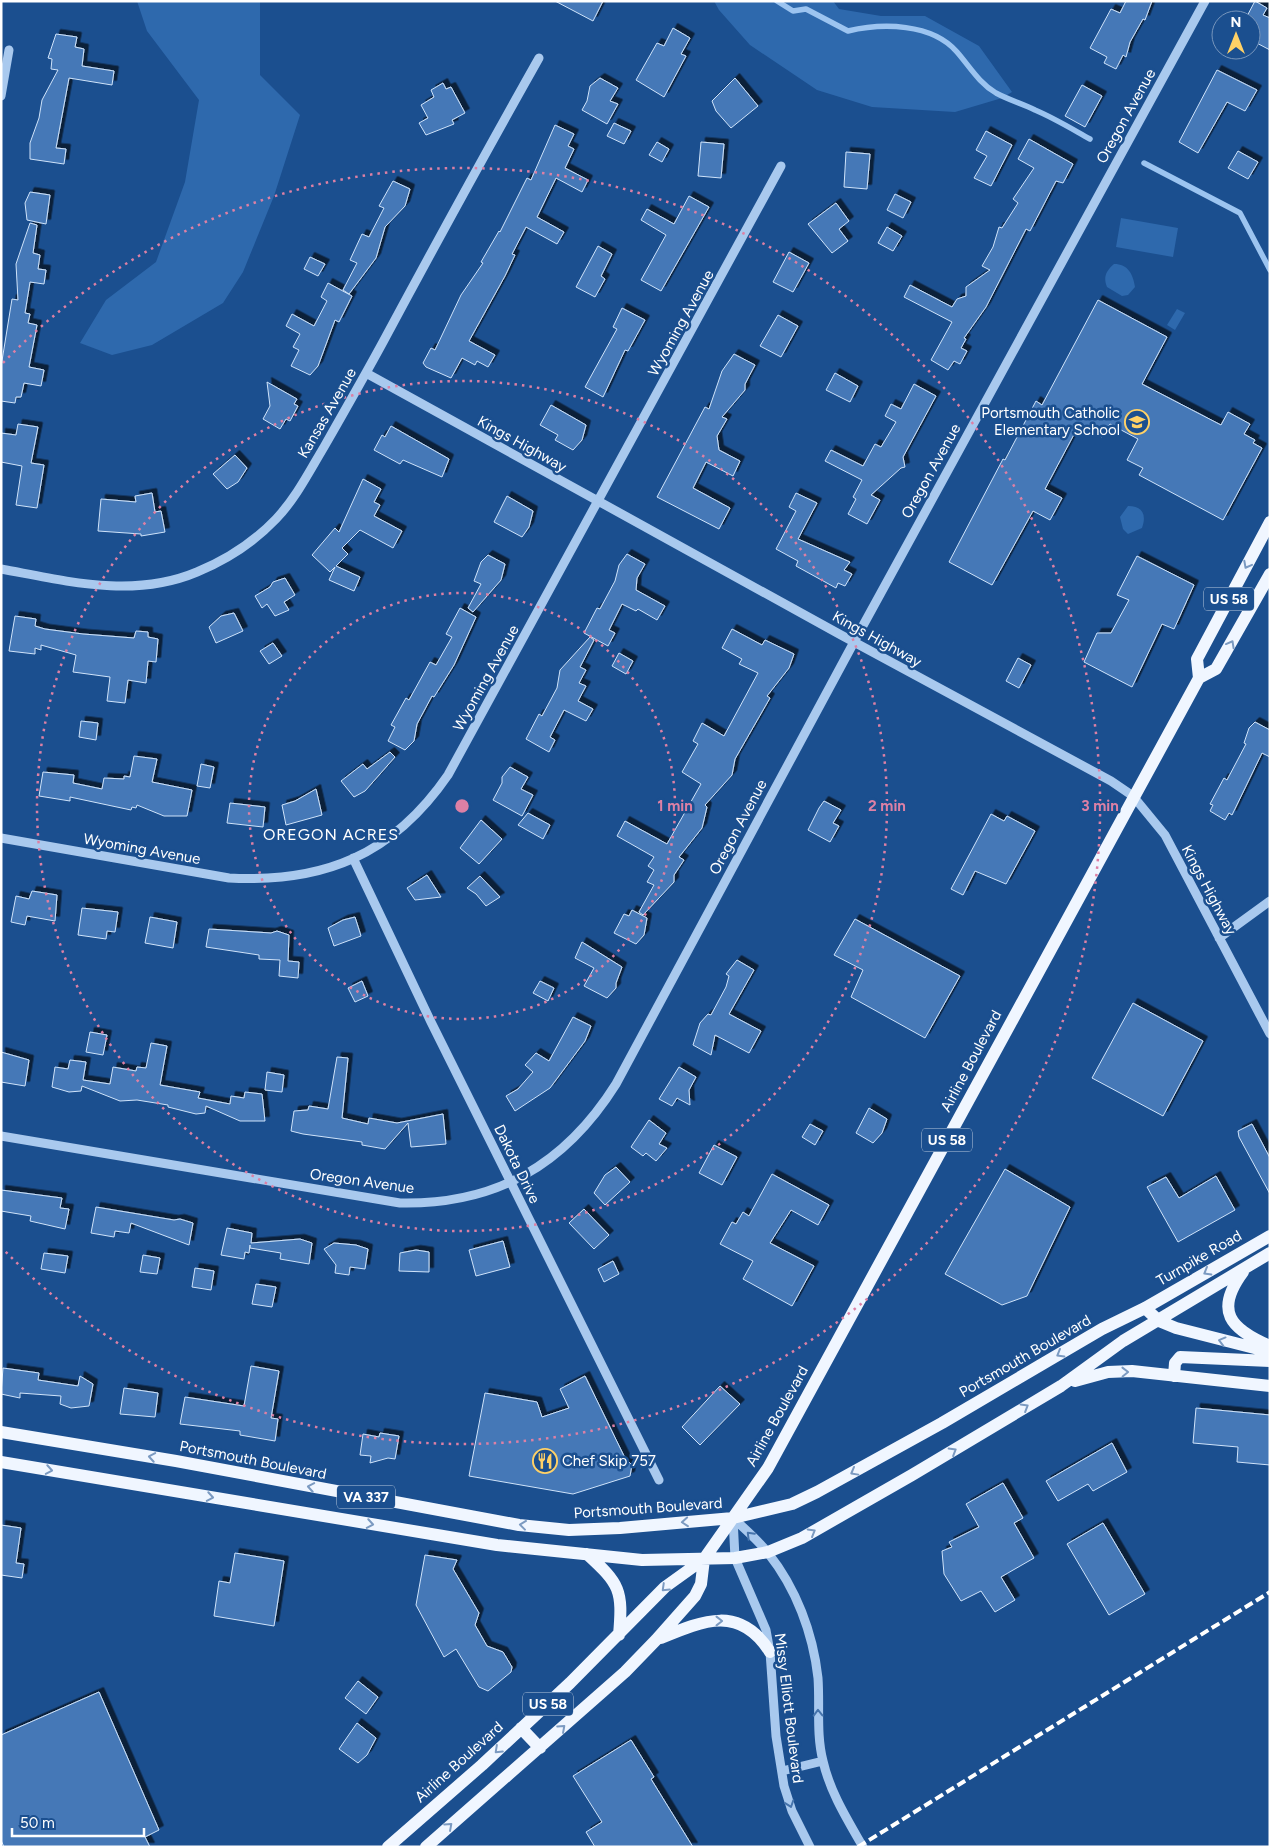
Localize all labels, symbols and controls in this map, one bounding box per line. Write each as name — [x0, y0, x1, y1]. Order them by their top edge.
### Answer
north arrow — [1211, 10, 1261, 60]
text: N — [1231, 14, 1241, 31]
street label: Oregon Avenue — [1093, 66, 1159, 166]
street label: Wyoming Avenue — [644, 267, 718, 379]
street label: Kansas Avenue — [294, 365, 360, 461]
place label: Portsmouth Catholic Elementary School — [981, 404, 1120, 439]
school or university icon: Portsmouth Catholic Elementary School — [1124, 409, 1150, 435]
street label: Kings Highway — [474, 412, 570, 476]
street label: Oregon Avenue — [898, 421, 964, 521]
one-way arrow — [1243, 560, 1253, 569]
road number: US 58 — [1204, 588, 1254, 610]
street label: Kings Highway — [829, 607, 925, 671]
street label: Wyoming Avenue — [449, 622, 523, 734]
one-way arrow — [1224, 640, 1234, 649]
street label: Oregon Avenue — [705, 776, 771, 878]
centre of rings — [453, 797, 471, 815]
text: 1 min — [657, 797, 693, 815]
text: 2 min — [868, 797, 906, 815]
text: 3 min — [1081, 797, 1119, 815]
district label: OREGON ACRES — [263, 825, 399, 844]
street label: Wyoming Avenue — [82, 830, 202, 868]
street label: Kings Highway — [1178, 842, 1240, 938]
street label: Airline Boulevard — [937, 1007, 1005, 1115]
street label: Dakota Drive — [490, 1122, 544, 1206]
road number: US 58 — [922, 1128, 972, 1152]
street label: Oregon Avenue — [309, 1165, 415, 1197]
street label: Turnpike Road — [1153, 1226, 1245, 1290]
one-way arrow — [1204, 1266, 1213, 1276]
street label: Portsmouth Boulevard — [956, 1311, 1094, 1401]
one-way arrow — [1219, 1337, 1227, 1347]
one-way arrow — [1057, 1348, 1066, 1358]
street label: Airline Boulevard — [742, 1362, 812, 1470]
one-way arrow — [1121, 1366, 1129, 1377]
one-way arrow — [1020, 1404, 1029, 1414]
street label: Portsmouth Boulevard — [178, 1437, 328, 1483]
one-way arrow — [947, 1447, 956, 1457]
restaurant icon: Chef Skip 757 — [532, 1448, 558, 1474]
place label: Chef Skip 757 — [562, 1452, 656, 1470]
one-way arrow — [147, 1453, 156, 1463]
one-way arrow — [45, 1464, 54, 1474]
one-way arrow — [850, 1465, 859, 1475]
one-way arrow — [307, 1483, 316, 1493]
road number: VA 337 — [337, 1485, 395, 1508]
one-way arrow — [205, 1492, 214, 1502]
street label: Portsmouth Boulevard — [573, 1494, 723, 1522]
one-way arrow — [680, 1516, 688, 1527]
one-way arrow — [365, 1519, 374, 1529]
one-way arrow — [518, 1521, 527, 1531]
one-way arrow — [807, 1528, 816, 1538]
one-way arrow — [747, 1532, 756, 1541]
one-way arrow — [662, 1582, 671, 1591]
one-way arrow — [716, 1616, 723, 1626]
street label: Missy Elliott Boulevard — [771, 1632, 807, 1784]
road number: US 58 — [523, 1692, 573, 1716]
one-way arrow — [813, 1709, 823, 1716]
street label: Airline Boulevard — [411, 1718, 507, 1806]
one-way arrow — [556, 1725, 565, 1734]
one-way arrow — [495, 1744, 504, 1753]
one-way arrow — [784, 1799, 794, 1808]
scale bar — [12, 1806, 145, 1838]
text: 50 m — [20, 1814, 55, 1832]
one-way arrow — [444, 1823, 453, 1832]

